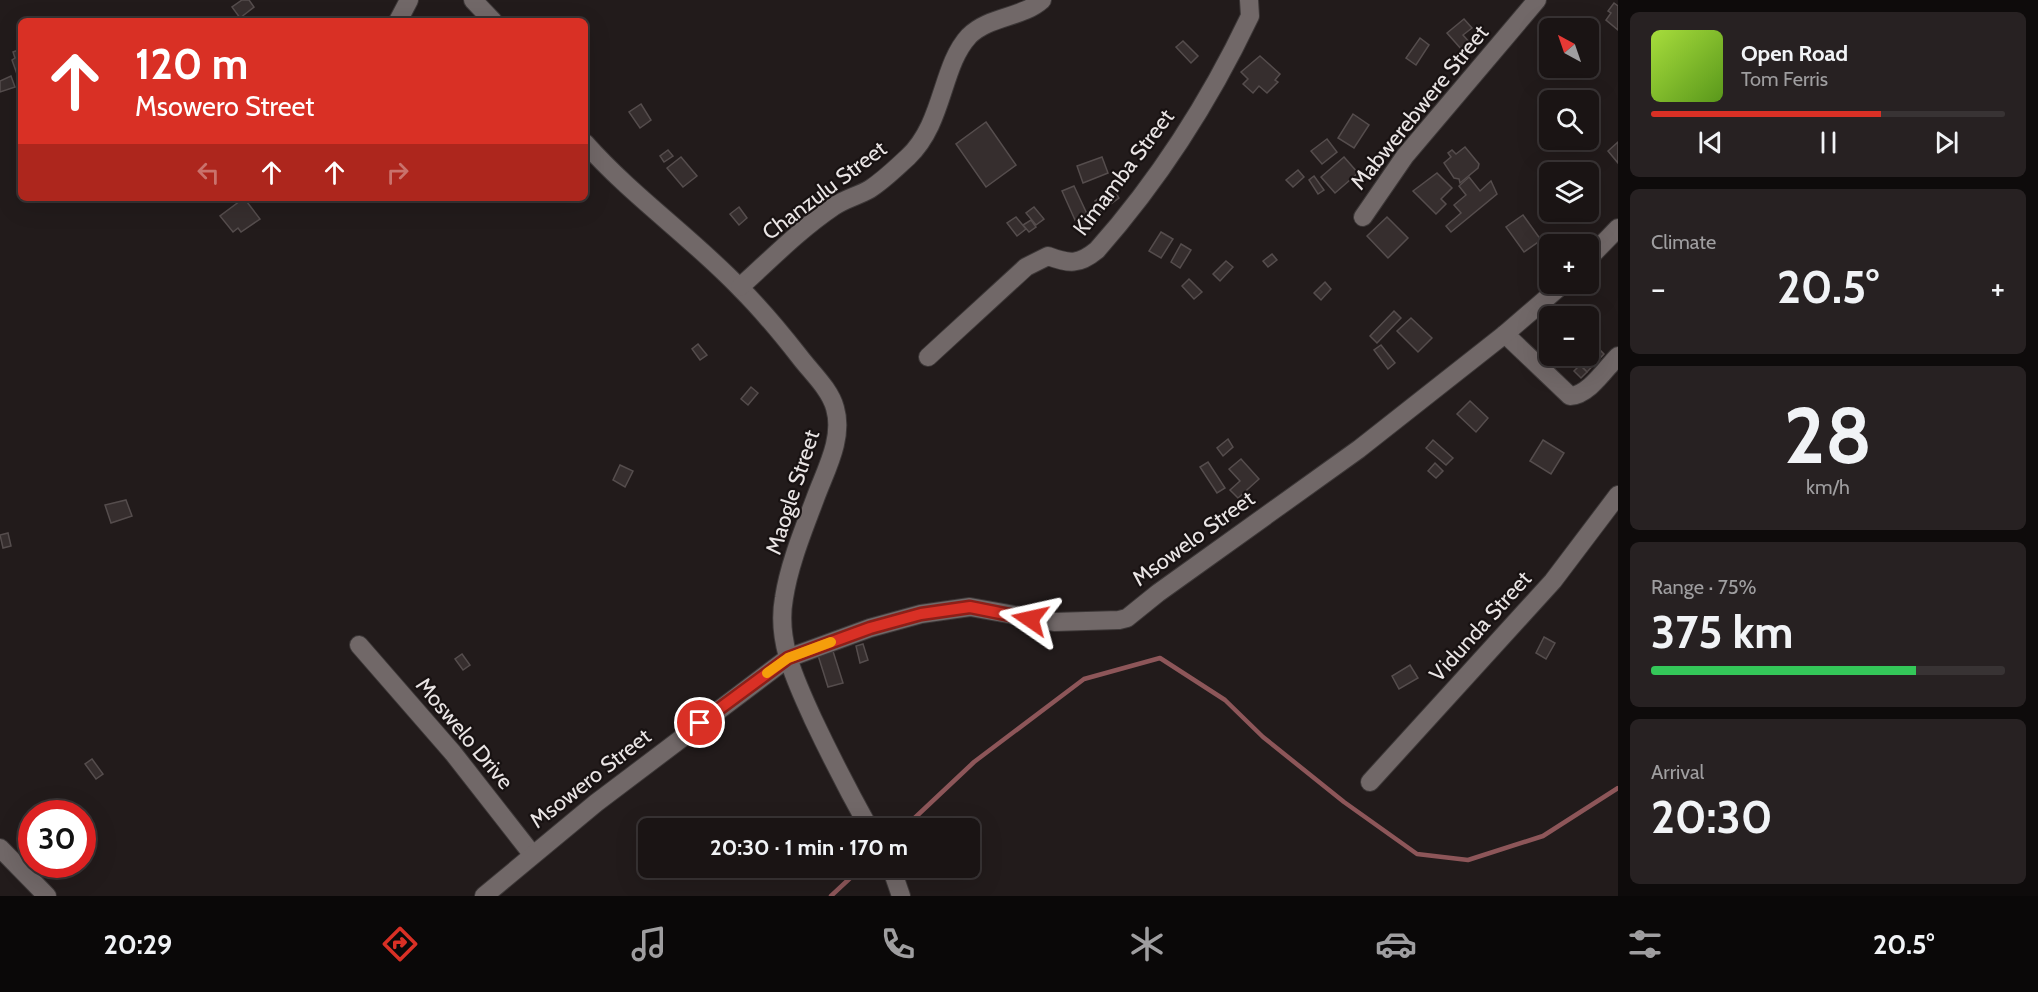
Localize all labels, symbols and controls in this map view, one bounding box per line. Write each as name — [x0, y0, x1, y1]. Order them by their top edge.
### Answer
north arrow — [1539, 18, 1599, 78]
map controls — [1539, 18, 1599, 366]
street label: Mabwerebwere Street — [1345, 19, 1494, 195]
text: 120 m — [135, 38, 248, 90]
text: Open Road — [1741, 40, 1848, 67]
icon: ahead — [36, 42, 114, 120]
text: Tom Ferris — [1741, 67, 1828, 91]
text: Msowero Street — [135, 90, 314, 123]
button: search — [1539, 90, 1599, 150]
street label: Kimamba Street — [1067, 103, 1180, 241]
icon: previous — [1694, 126, 1727, 159]
icon: pause — [1812, 126, 1845, 159]
icon: next — [1930, 126, 1963, 159]
street label: Chanzulu Street — [757, 135, 892, 246]
icon: left — [192, 156, 225, 189]
icon: ahead — [255, 156, 288, 189]
icon: ahead — [318, 156, 351, 189]
icon: right — [381, 156, 414, 189]
button: layers — [1539, 162, 1599, 222]
text: Climate — [1651, 230, 1716, 254]
button: + — [1539, 234, 1599, 294]
text: 20.5° — [1777, 260, 1879, 314]
text: − — [1651, 268, 1666, 308]
text: + — [1990, 268, 2005, 308]
button: − — [1539, 306, 1599, 366]
text: 28 — [1784, 388, 1872, 483]
street label: Maogle Street — [760, 426, 825, 558]
text: km/h — [1806, 475, 1850, 499]
street label: Msowelo Street — [1127, 485, 1260, 592]
street label: Vidunda Street — [1424, 565, 1537, 687]
text: Range · 75% — [1651, 575, 1757, 599]
position arrow — [998, 587, 1062, 651]
text: 375 km — [1651, 605, 1793, 659]
street label: Moswelo Drive — [410, 672, 519, 795]
pin — [674, 697, 725, 748]
icon: arrive — [683, 706, 716, 739]
street label: Msowero Street — [524, 722, 657, 834]
text: Arrival — [1651, 760, 1704, 784]
text: 20:30 — [1651, 790, 1773, 844]
speed limit sign: 30 — [18, 800, 96, 878]
text: 20:30 · 1 min · 170 m — [710, 834, 908, 861]
icon: directions — [379, 923, 421, 965]
icon: music — [628, 923, 670, 965]
icon: phone — [877, 923, 919, 965]
icon: climate — [1126, 923, 1168, 965]
icon: car — [1375, 923, 1417, 965]
icon: filters — [1624, 923, 1666, 965]
text: 20:29 — [103, 928, 172, 961]
text: 20.5° — [1873, 928, 1934, 961]

